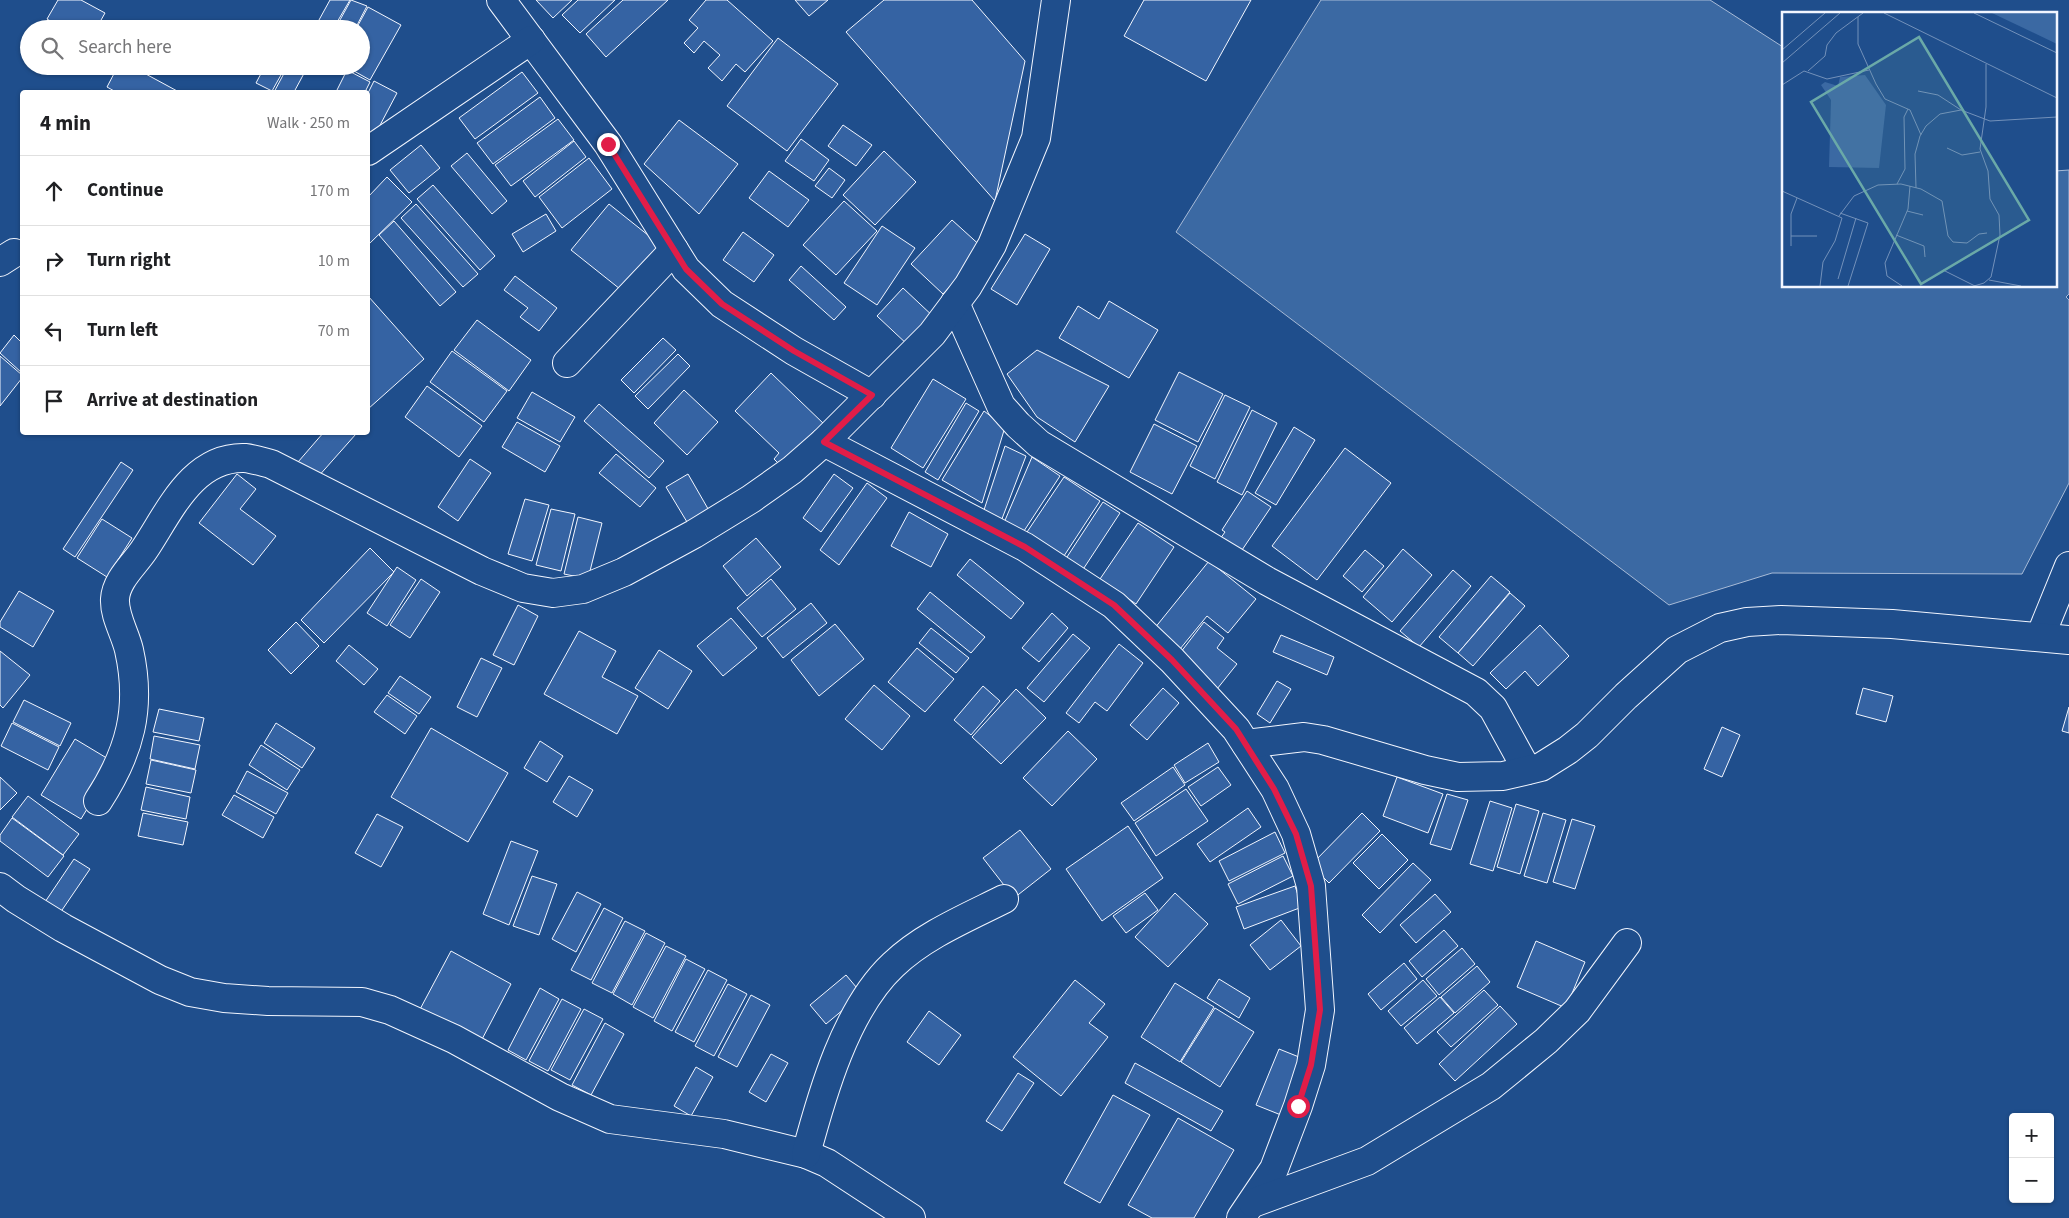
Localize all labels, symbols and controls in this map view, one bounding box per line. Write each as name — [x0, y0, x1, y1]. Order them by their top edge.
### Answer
inset map — [1782, 12, 2056, 288]
search box — [20, 20, 370, 75]
icon: search — [38, 34, 66, 62]
text: Search here — [78, 34, 172, 61]
text: 4 min — [40, 108, 91, 138]
text: Walk · 250 m — [267, 112, 350, 134]
route end — [597, 133, 620, 156]
icon: ahead — [40, 177, 68, 205]
text: Continue — [87, 177, 164, 204]
text: 170 m — [310, 180, 350, 202]
icon: right — [40, 247, 68, 275]
text: Turn right — [87, 247, 171, 274]
text: 10 m — [318, 250, 350, 272]
icon: left — [40, 317, 68, 345]
text: Turn left — [87, 317, 158, 344]
text: 70 m — [318, 320, 350, 342]
icon: arrive — [40, 387, 68, 415]
text: Arrive at destination — [87, 387, 258, 414]
route start — [1287, 1095, 1310, 1118]
map controls — [2009, 1113, 2054, 1203]
button: + — [2009, 1113, 2054, 1158]
button: − — [2009, 1158, 2054, 1203]

